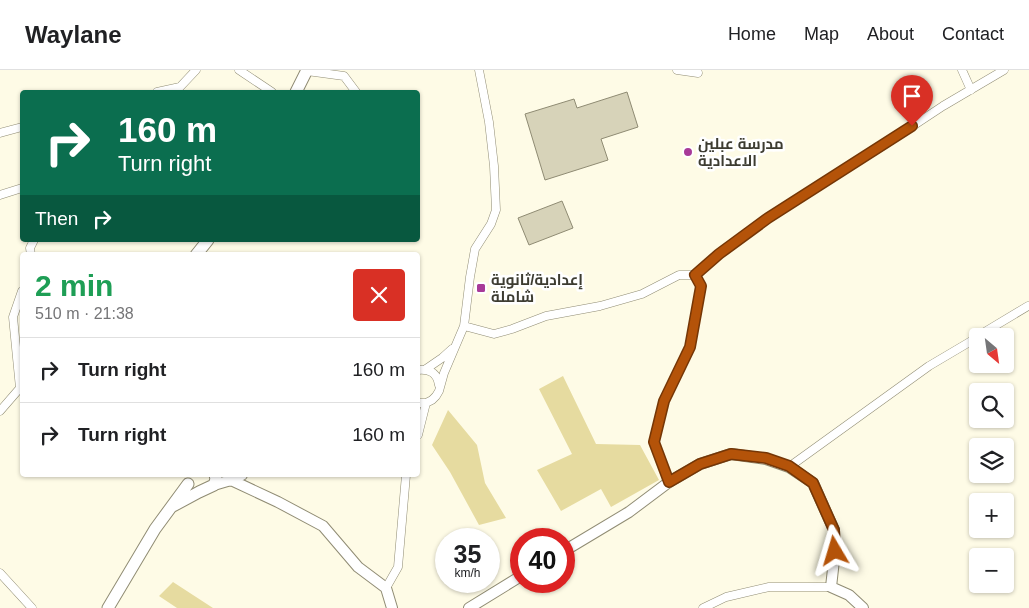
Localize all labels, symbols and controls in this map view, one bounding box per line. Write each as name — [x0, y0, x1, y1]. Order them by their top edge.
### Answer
text: Waylane — [25, 21, 121, 48]
text: Home — [728, 24, 776, 44]
text: Map — [804, 24, 839, 44]
text: About — [867, 24, 914, 44]
text: Contact — [942, 24, 1004, 44]
pin — [891, 75, 933, 126]
icon: arrive — [898, 82, 926, 110]
icon: right — [35, 110, 100, 175]
text: 160 m — [118, 110, 217, 149]
place label: مدرسة عبلين الاعدادية — [698, 135, 784, 169]
marker: مدرسة عبلين الاعدادية — [682, 146, 694, 158]
text: Turn right — [118, 151, 211, 176]
icon: right — [88, 205, 116, 233]
text: Then — [35, 208, 78, 229]
text: 2 min — [35, 269, 113, 302]
button: close — [353, 269, 405, 321]
place label: إعدادية/ثانوية شاملة — [491, 271, 583, 305]
marker: إعدادية/ثانوية شاملة — [475, 282, 487, 294]
text: 510 m · 21:38 — [35, 305, 134, 322]
north arrow — [969, 328, 1014, 372]
map controls — [969, 328, 1014, 593]
icon: right — [35, 356, 63, 384]
text: Turn right — [78, 359, 166, 380]
text: 160 m — [352, 359, 405, 380]
button: search — [969, 383, 1014, 428]
icon: right — [35, 421, 63, 449]
text: Turn right — [78, 424, 166, 445]
text: 160 m — [352, 424, 405, 445]
button: layers — [969, 438, 1014, 483]
button: + — [969, 493, 1014, 538]
position arrow — [808, 524, 860, 576]
speed limit sign: 40 — [510, 528, 575, 593]
text: 35 — [454, 540, 481, 568]
button: − — [969, 548, 1014, 593]
text: km/h — [454, 566, 481, 580]

